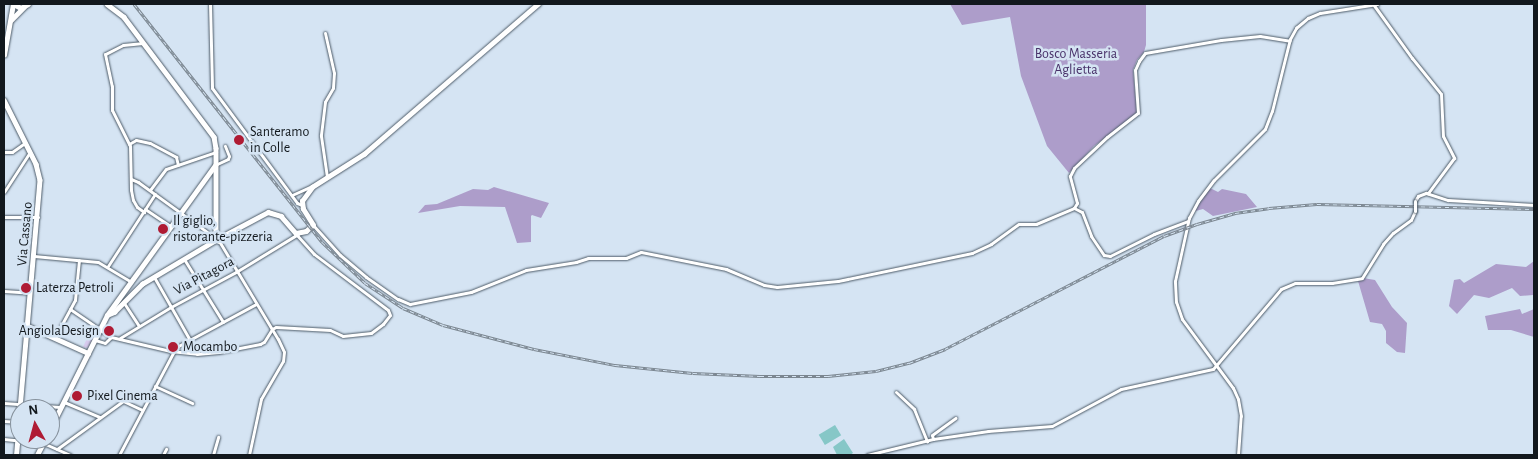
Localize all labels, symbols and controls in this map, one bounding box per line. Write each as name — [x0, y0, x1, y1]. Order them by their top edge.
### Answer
park label: Bosco Masseria Aglietta — [1035, 46, 1117, 78]
place label: Santeramo in Colle — [250, 124, 309, 156]
marker: Santeramo in Colle — [232, 133, 246, 147]
street label: Via Cassano — [14, 201, 36, 267]
place label: Il giglio, ristorante-pizzeria — [173, 213, 273, 246]
marker: Il giglio, ristorante-pizzeria — [157, 223, 169, 235]
street label: Via Pitagora — [171, 253, 237, 299]
place label: Laterza Petroli — [36, 280, 114, 296]
marker: Laterza Petroli — [20, 282, 32, 294]
place label: AngiolaDesign — [19, 323, 99, 339]
marker: AngiolaDesign — [103, 325, 115, 337]
place label: Mocambo — [183, 339, 237, 355]
marker: Mocambo — [167, 341, 179, 353]
place label: Pixel Cinema — [87, 388, 158, 404]
marker: Pixel Cinema — [71, 390, 83, 402]
north arrow — [10, 399, 60, 449]
text: N — [28, 403, 39, 418]

